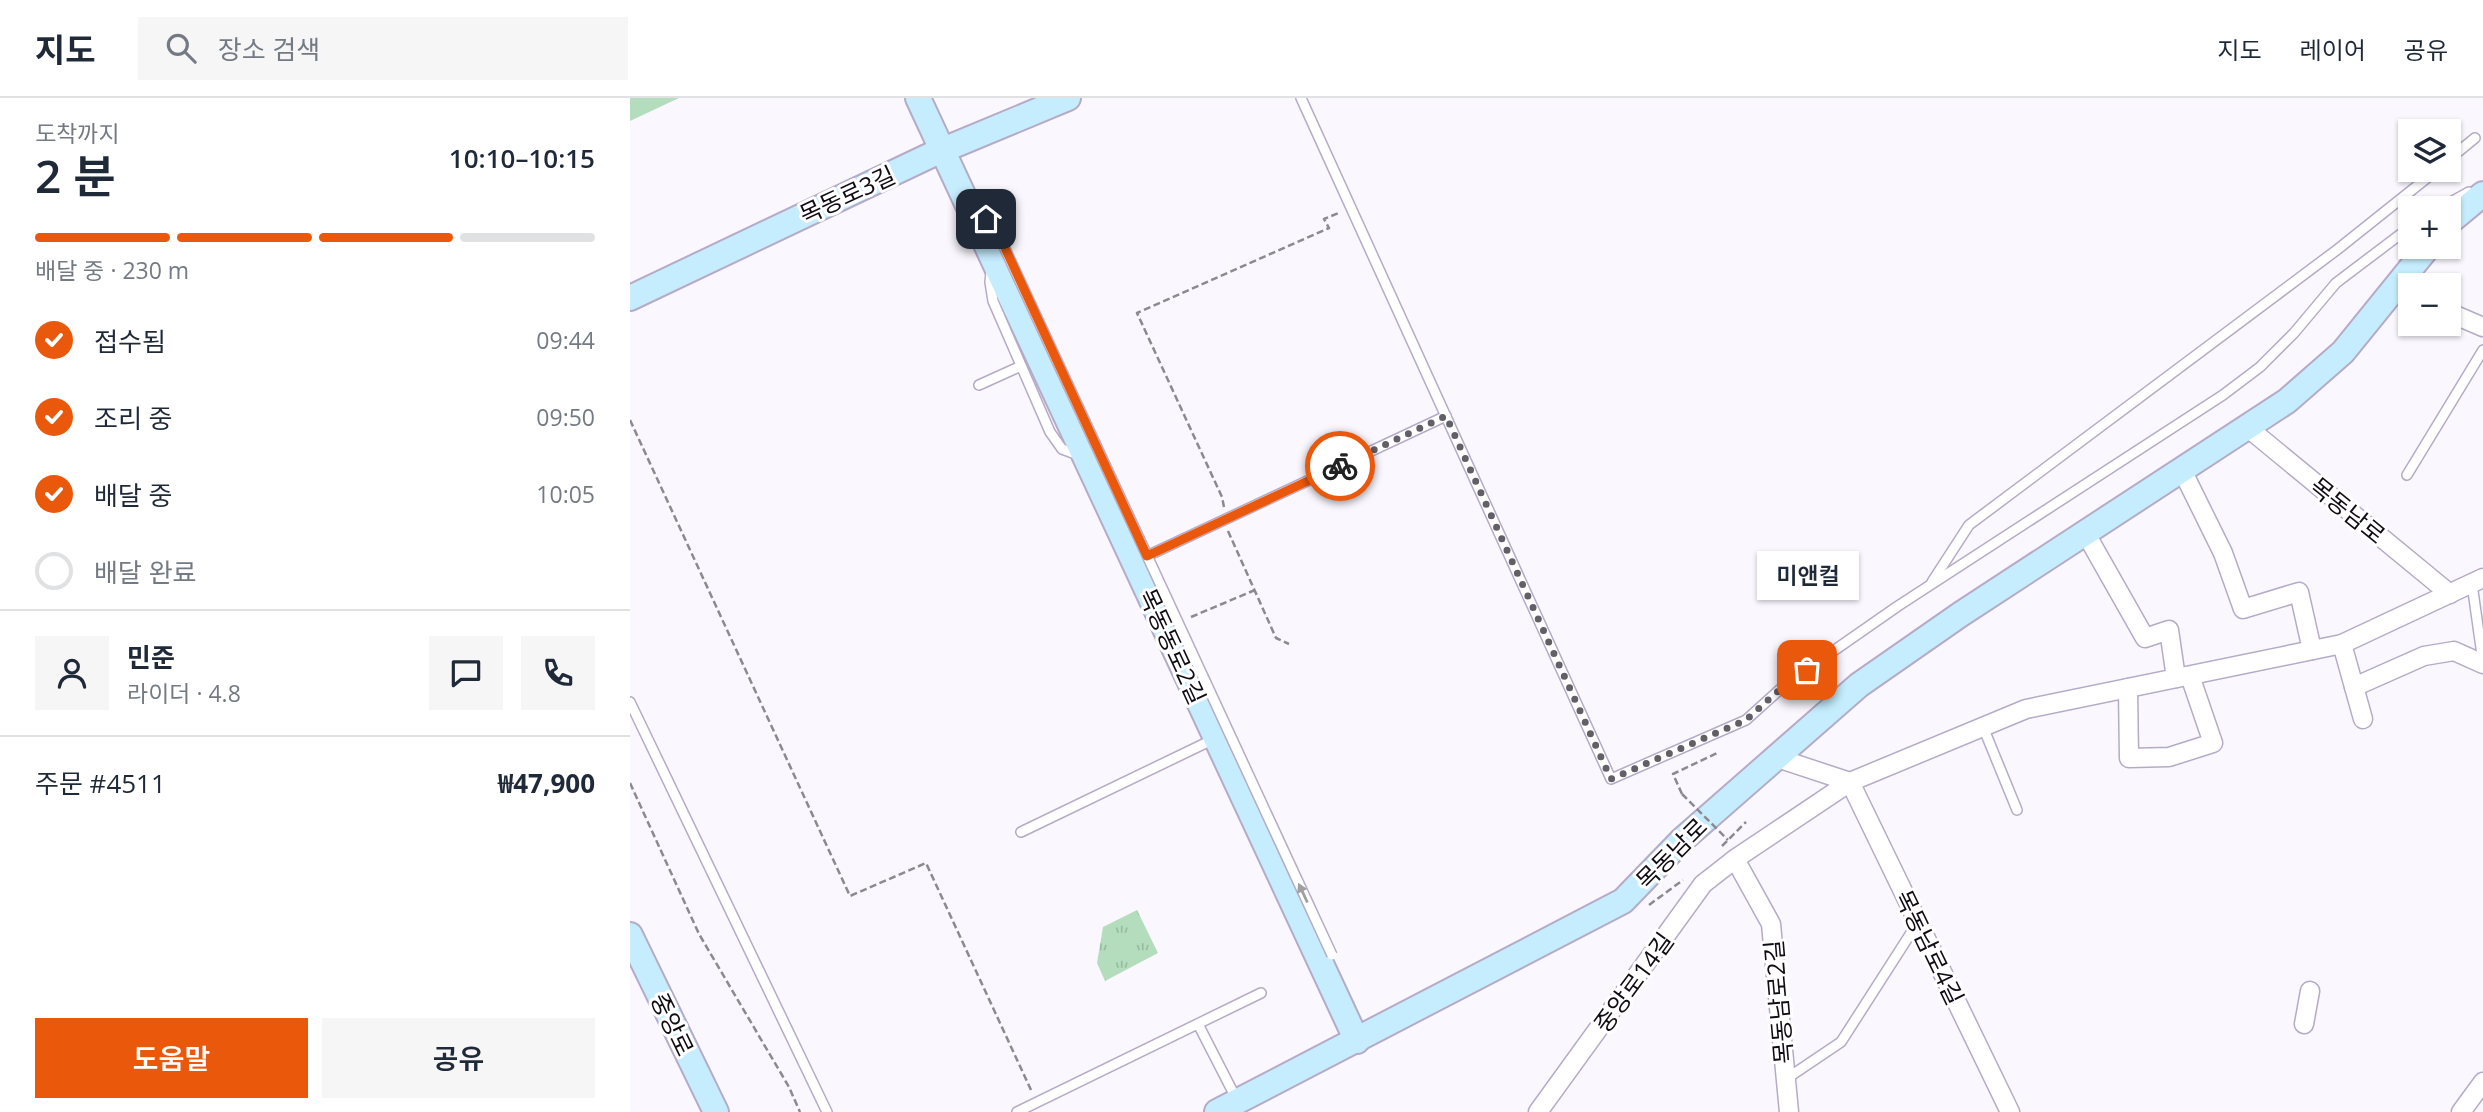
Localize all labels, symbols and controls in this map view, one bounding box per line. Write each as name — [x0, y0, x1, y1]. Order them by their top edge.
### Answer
search box — [138, 17, 628, 80]
text: 지도 — [35, 27, 96, 72]
icon: search — [162, 29, 200, 67]
text: 장소 검색 — [218, 31, 320, 67]
text: 지도 — [2217, 33, 2262, 66]
text: 레이어 — [2300, 33, 2366, 66]
text: 공유 — [2404, 33, 2448, 66]
text: 도착까지 — [35, 117, 120, 149]
map controls — [2398, 119, 2461, 336]
button: layers — [2398, 119, 2461, 182]
text: 10:10–10:15 — [449, 140, 595, 176]
text: 2 분 — [35, 144, 116, 206]
street label: 목동로3길 — [794, 157, 900, 231]
pin — [956, 189, 1016, 249]
button: + — [2398, 196, 2461, 259]
icon: home — [967, 200, 1005, 238]
text: 배달 중 · 230 m — [35, 254, 189, 286]
button: − — [2398, 273, 2461, 336]
icon: check — [35, 321, 73, 359]
text: 접수됨 — [94, 323, 166, 359]
text: 09:44 — [536, 324, 595, 356]
icon: check — [35, 398, 73, 436]
text: 조리 중 — [94, 400, 173, 436]
text: 09:50 — [536, 401, 595, 433]
courier — [1305, 431, 1375, 501]
icon: bike — [1321, 447, 1359, 485]
street label: 목동남로 — [2303, 469, 2393, 551]
icon: check — [35, 475, 73, 513]
text: 배달 중 — [94, 477, 173, 513]
text: 10:05 — [536, 478, 595, 510]
callout: 미앤컬 — [1756, 551, 1858, 600]
text: 배달 완료 — [94, 554, 196, 590]
text: 미앤컬 — [1776, 559, 1840, 591]
street label: 목동동로2길 — [1132, 583, 1214, 709]
button: person — [35, 636, 109, 710]
button: chat — [429, 636, 503, 710]
button: phone — [521, 636, 595, 710]
text: 민준 — [127, 639, 175, 675]
pin — [1777, 640, 1837, 700]
icon: bag — [1788, 651, 1826, 689]
text: 라이더 · 4.8 — [127, 677, 241, 709]
text: 주문 #4511 — [35, 765, 166, 801]
text: ₩47,900 — [498, 765, 595, 801]
street label: 목동남로 — [1628, 810, 1714, 896]
one-way arrow — [1297, 883, 1309, 903]
street label: 목동남로4길 — [1888, 884, 1972, 1010]
street label: 중앙로14길 — [1586, 925, 1680, 1039]
street label: 목동남로2길 — [1756, 939, 1800, 1065]
street label: 중앙로 — [644, 987, 702, 1061]
button: 도움말 — [35, 1018, 308, 1098]
button: 공유 — [322, 1018, 595, 1098]

